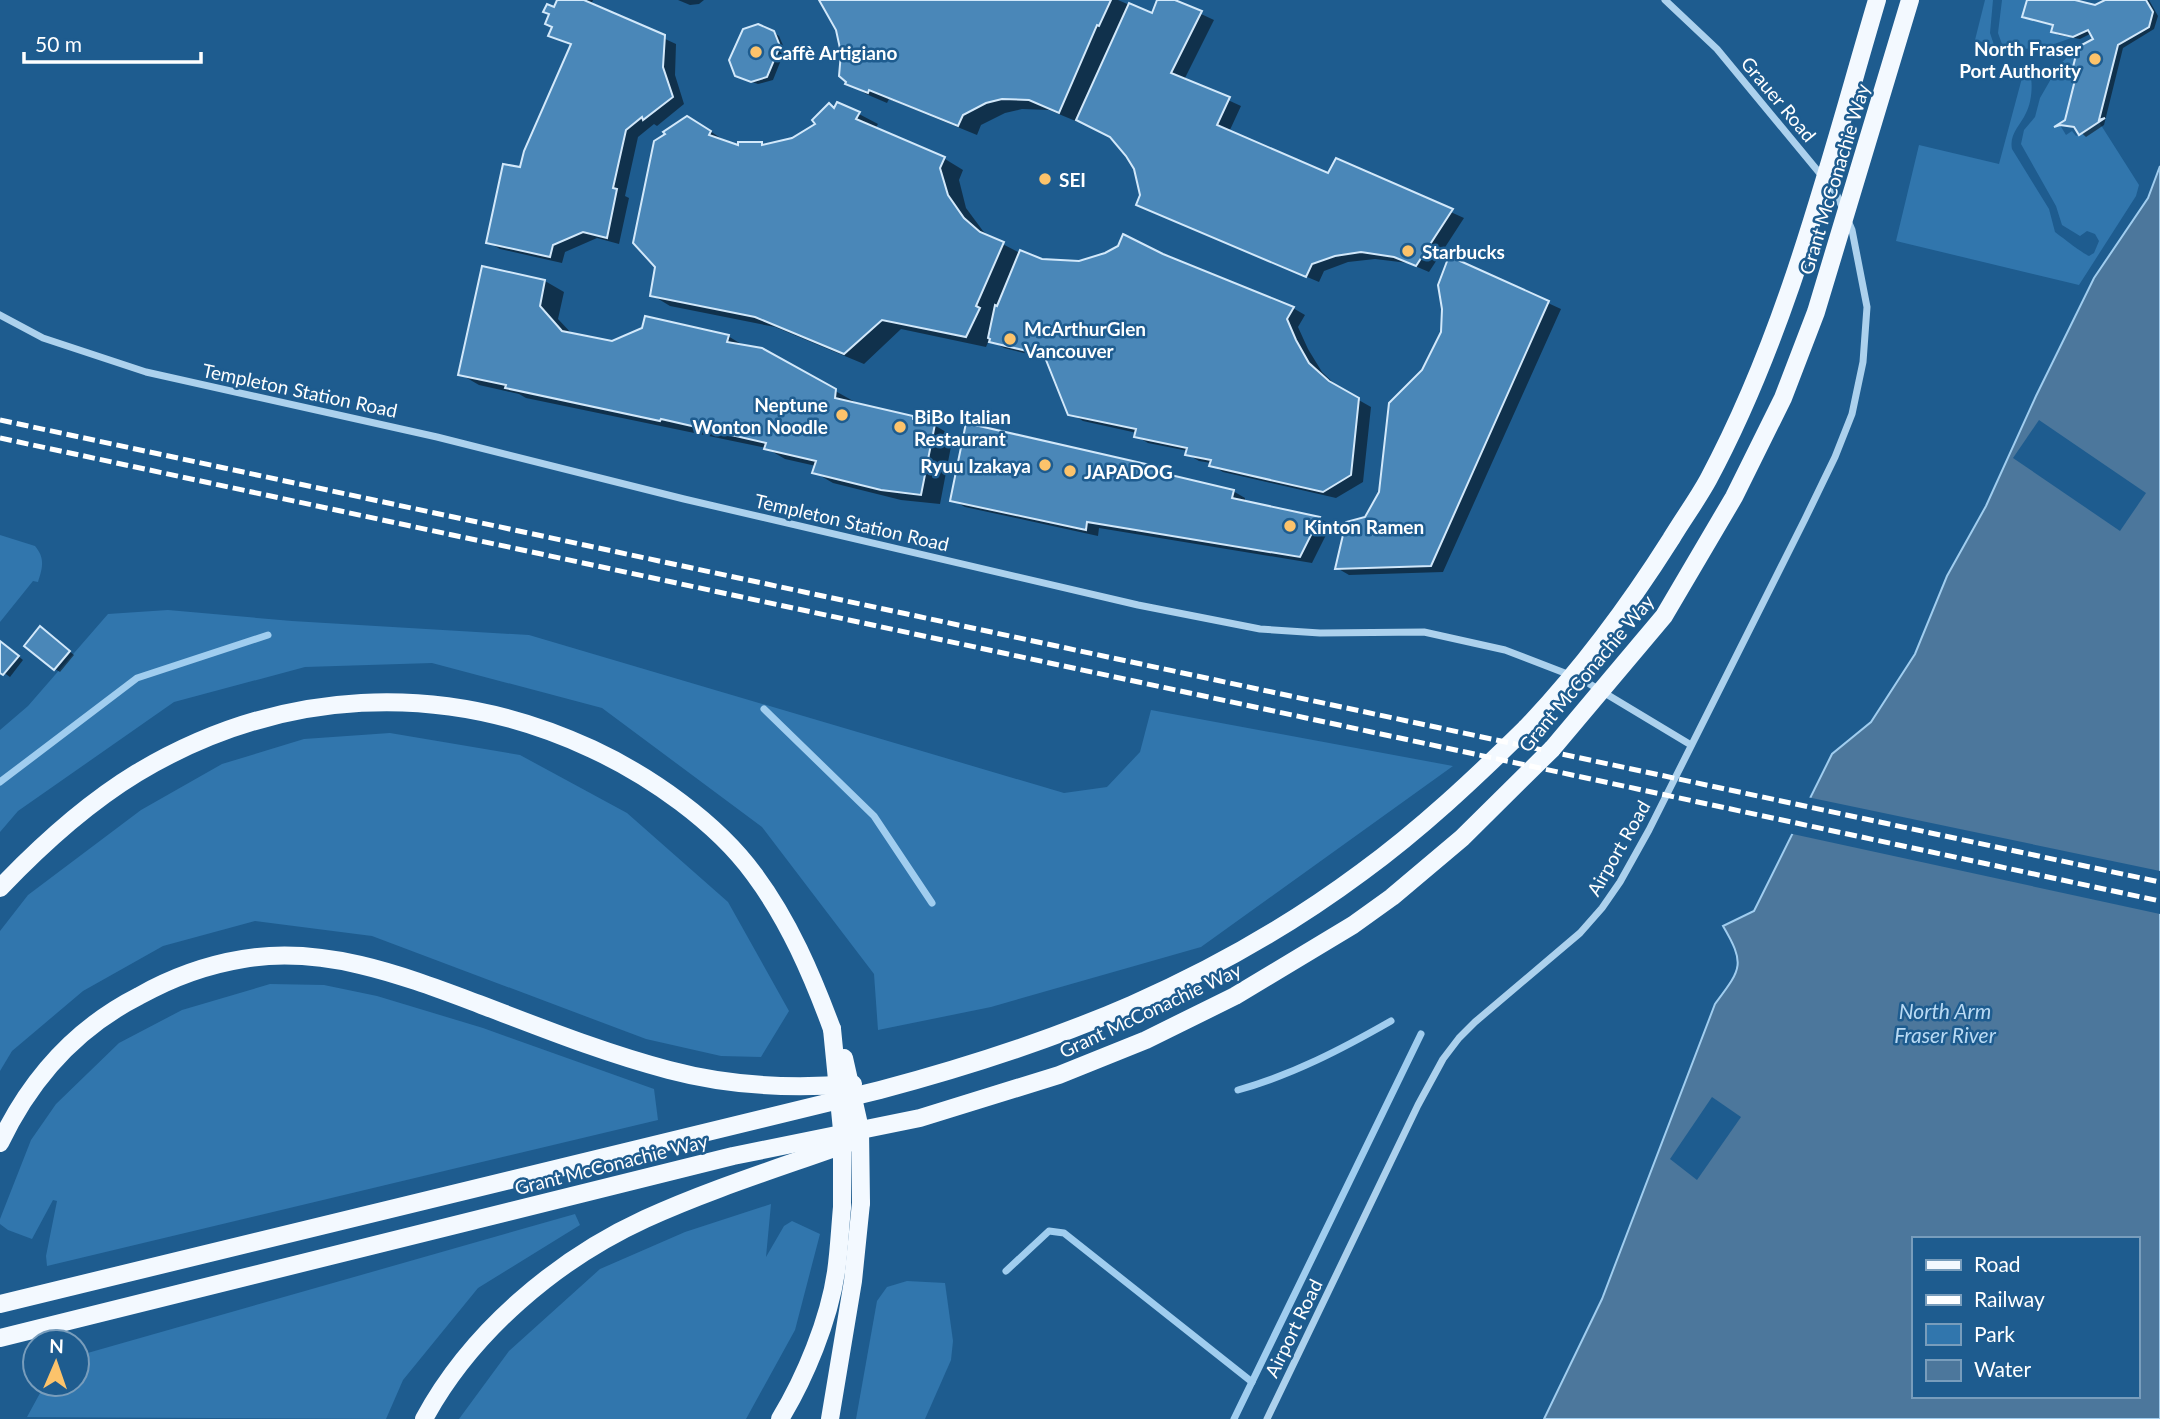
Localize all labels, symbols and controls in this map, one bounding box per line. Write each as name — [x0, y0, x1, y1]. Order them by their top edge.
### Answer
scale bar — [24, 21, 201, 65]
text: 50 m — [35, 31, 82, 56]
place label: North Fraser Port Authority — [1959, 37, 2082, 82]
place label: Caffè Artigiano — [770, 41, 898, 64]
marker: Caffè Artigiano — [748, 44, 764, 60]
marker: North Fraser Port Authority — [2087, 51, 2103, 67]
street label: Grauer Road — [1737, 52, 1821, 146]
street label: Grant McConachie Way — [1794, 81, 1874, 277]
place label: SEI — [1059, 168, 1086, 191]
marker: SEI — [1037, 171, 1053, 187]
place label: Starbucks — [1422, 240, 1505, 263]
marker: Starbucks — [1400, 243, 1416, 259]
place label: McArthurGlen Vancouver — [1023, 317, 1146, 362]
marker: McArthurGlen Vancouver — [1002, 331, 1018, 347]
street label: Templeton Station Road — [200, 358, 400, 422]
place label: Neptune Wonton Noodle — [693, 393, 828, 438]
place label: BiBo Italian Restaurant — [914, 405, 1011, 450]
marker: Neptune Wonton Noodle — [834, 407, 850, 423]
marker: BiBo Italian Restaurant — [892, 419, 908, 435]
place label: Ryuu Izakaya — [920, 454, 1031, 477]
marker: Ryuu Izakaya — [1037, 457, 1053, 473]
place label: JAPADOG — [1084, 460, 1173, 483]
marker: JAPADOG — [1062, 463, 1078, 479]
street label: Templeton Station Road — [753, 488, 951, 556]
place label: Kinton Ramen — [1304, 515, 1424, 538]
marker: Kinton Ramen — [1282, 518, 1298, 534]
street label: Grant McConachie Way — [1514, 590, 1659, 756]
street label: Airport Road — [1581, 796, 1655, 900]
street label: Grant McConachie Way — [1055, 958, 1245, 1062]
water label: North Arm Fraser River — [1894, 998, 1997, 1047]
street label: Grant McConachie Way — [512, 1129, 710, 1199]
legend — [1912, 1237, 2139, 1398]
text: Road — [1974, 1251, 2021, 1276]
street label: Airport Road — [1259, 1275, 1327, 1381]
text: Railway — [1974, 1286, 2045, 1311]
text: Park — [1974, 1321, 2015, 1346]
north arrow — [21, 1328, 91, 1398]
text: N — [49, 1334, 64, 1357]
text: Water — [1974, 1356, 2031, 1381]

